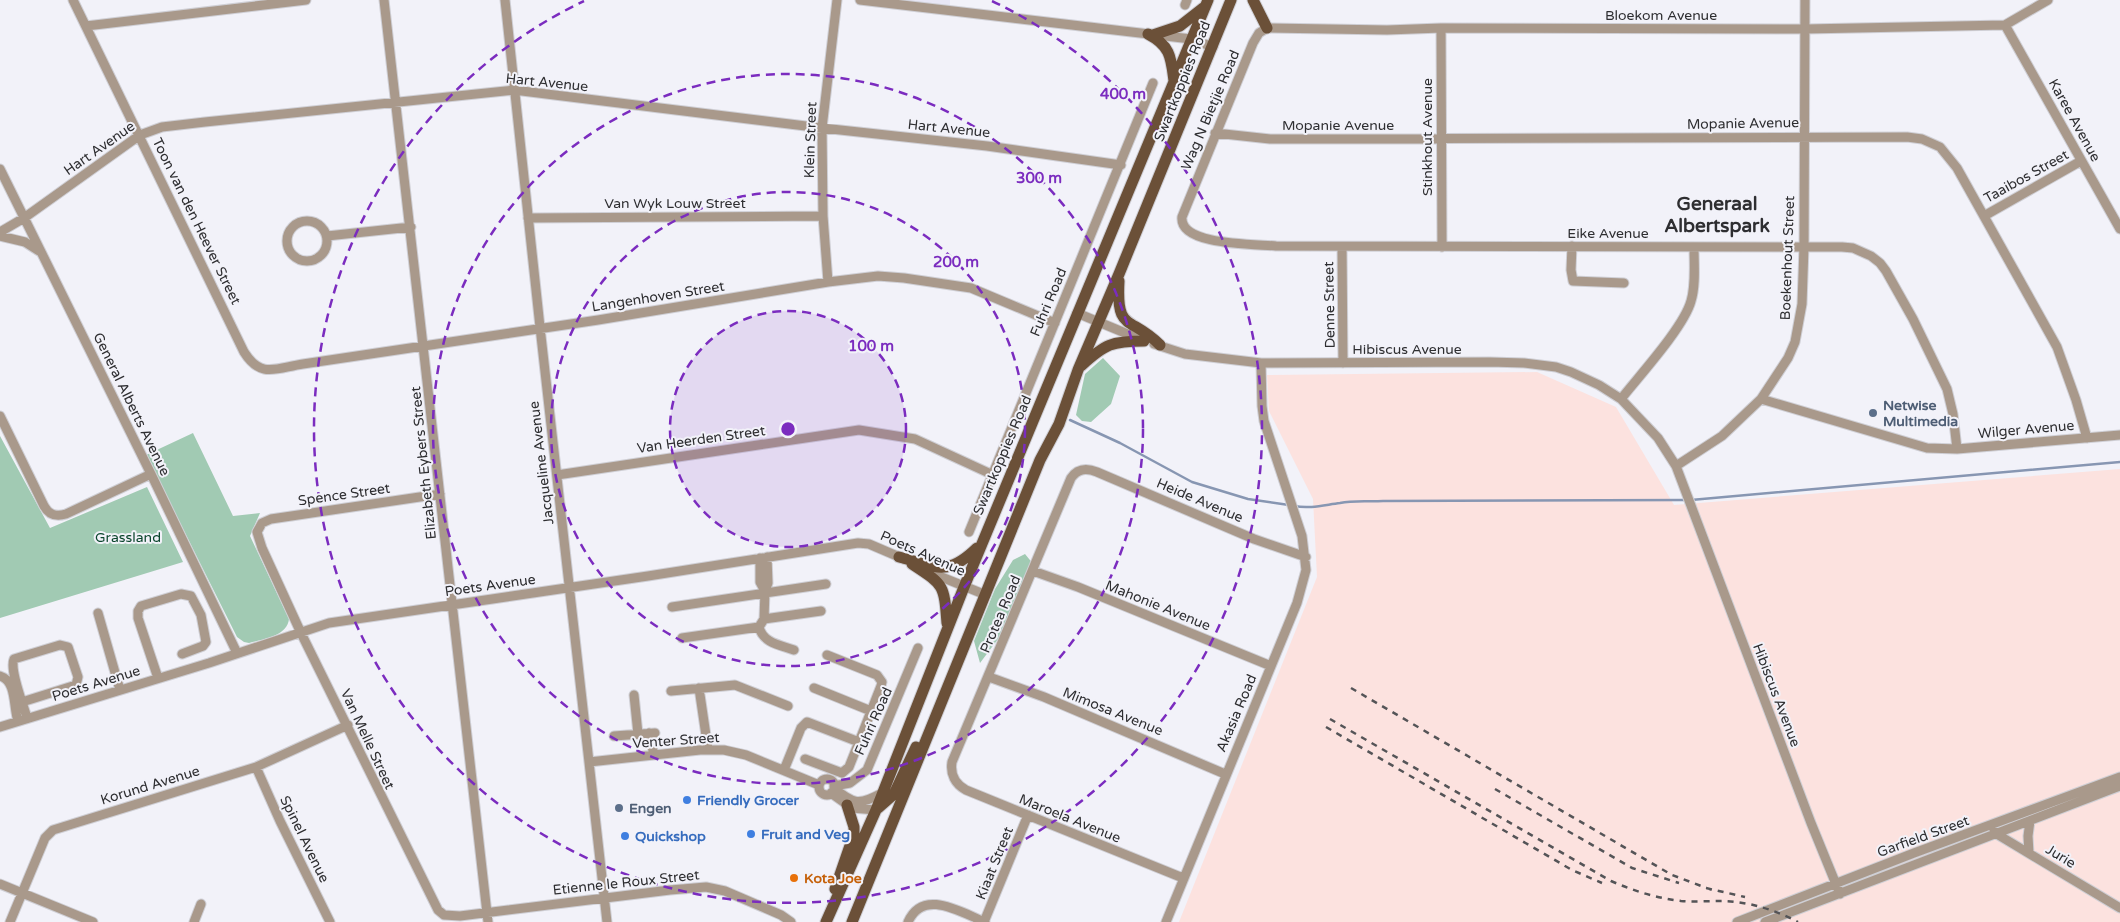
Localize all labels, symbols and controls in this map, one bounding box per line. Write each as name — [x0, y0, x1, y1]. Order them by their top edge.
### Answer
street label: Bloekom Avenue — [1605, 7, 1717, 24]
street label: Swartkoppies Road — [1151, 18, 1214, 144]
street label: Wag N Bietjie Road — [1177, 48, 1243, 173]
street label: Hart Avenue — [505, 70, 589, 95]
street label: Karee Avenue — [2045, 76, 2104, 165]
street label: Stinkhout Avenue — [1419, 78, 1436, 196]
text: 400 m — [1100, 85, 1146, 103]
street label: Klein Street — [801, 101, 820, 179]
street label: Mopanie Avenue — [1687, 114, 1799, 133]
street label: Hart Avenue — [907, 116, 991, 141]
street label: Mopanie Avenue — [1282, 117, 1394, 134]
street label: Hart Avenue — [60, 118, 138, 179]
street label: Toon van den Heever Street — [149, 135, 245, 308]
street label: Taaibos Street — [1981, 146, 2072, 207]
text: 300 m — [1016, 169, 1062, 187]
district label: Generaal Albertspark — [1664, 193, 1770, 238]
street label: Van Wyk Louw Street — [604, 195, 746, 212]
street label: Boekenhout Street — [1777, 195, 1798, 321]
street label: Eike Avenue — [1567, 225, 1649, 242]
text: 200 m — [933, 253, 979, 271]
street label: Denne Street — [1320, 261, 1339, 349]
street label: Fuhri Road — [1026, 265, 1070, 339]
street label: Langenhoven Street — [591, 278, 726, 315]
street label: General Alberts Avenue — [89, 330, 174, 479]
text: 100 m — [848, 337, 894, 355]
street label: Hibiscus Avenue — [1352, 341, 1462, 358]
street label: Elizabeth Eybers Street — [407, 385, 440, 540]
street label: Swartkoppies Road — [970, 393, 1035, 518]
place label: Netwise Multimedia — [1883, 397, 1958, 430]
street label: Jacqueline Avenue — [525, 400, 558, 526]
marker: Netwise Multimedia — [1867, 407, 1879, 419]
street label: Wilger Avenue — [1977, 417, 2075, 442]
centre of rings — [779, 420, 797, 438]
street label: Van Heerden Street — [636, 422, 767, 457]
street label: Heide Avenue — [1154, 475, 1246, 526]
street label: Spence Street — [297, 480, 392, 509]
street label: Poets Avenue — [878, 527, 968, 580]
park label: Grassland — [95, 529, 161, 546]
street label: Poets Avenue — [444, 571, 537, 600]
street label: Protea Road — [976, 573, 1024, 656]
street label: Mahonie Avenue — [1103, 577, 1213, 634]
street label: Hibiscus Avenue — [1749, 641, 1804, 749]
street label: Poets Avenue — [50, 662, 142, 705]
street label: Akasia Road — [1212, 672, 1260, 755]
street label: Mimosa Avenue — [1060, 684, 1165, 739]
street label: Fuhri Road — [851, 685, 896, 758]
street label: Van Melle Street — [337, 686, 399, 793]
street label: Venter Street — [632, 729, 721, 752]
street label: Korund Avenue — [98, 762, 202, 809]
street label: Maroela Avenue — [1017, 790, 1123, 847]
place label: Friendly Grocer — [697, 792, 800, 809]
street label: Spinel Avenue — [276, 793, 333, 885]
marker: Friendly Grocer — [681, 794, 693, 806]
place label: Engen — [629, 800, 672, 817]
marker: Engen — [613, 802, 625, 814]
street label: Garfield Street — [1875, 812, 1972, 861]
street label: Kiaat Street — [972, 824, 1017, 902]
place label: Fruit and Veg — [761, 826, 850, 843]
place label: Quickshop — [635, 828, 706, 845]
marker: Fruit and Veg — [745, 828, 757, 840]
marker: Quickshop — [619, 830, 631, 842]
street label: Jurie — [2043, 841, 2079, 872]
street label: Etienne le Roux Street — [552, 866, 701, 899]
place label: Kota Joe — [804, 870, 862, 887]
marker: Kota Joe — [788, 872, 800, 884]

